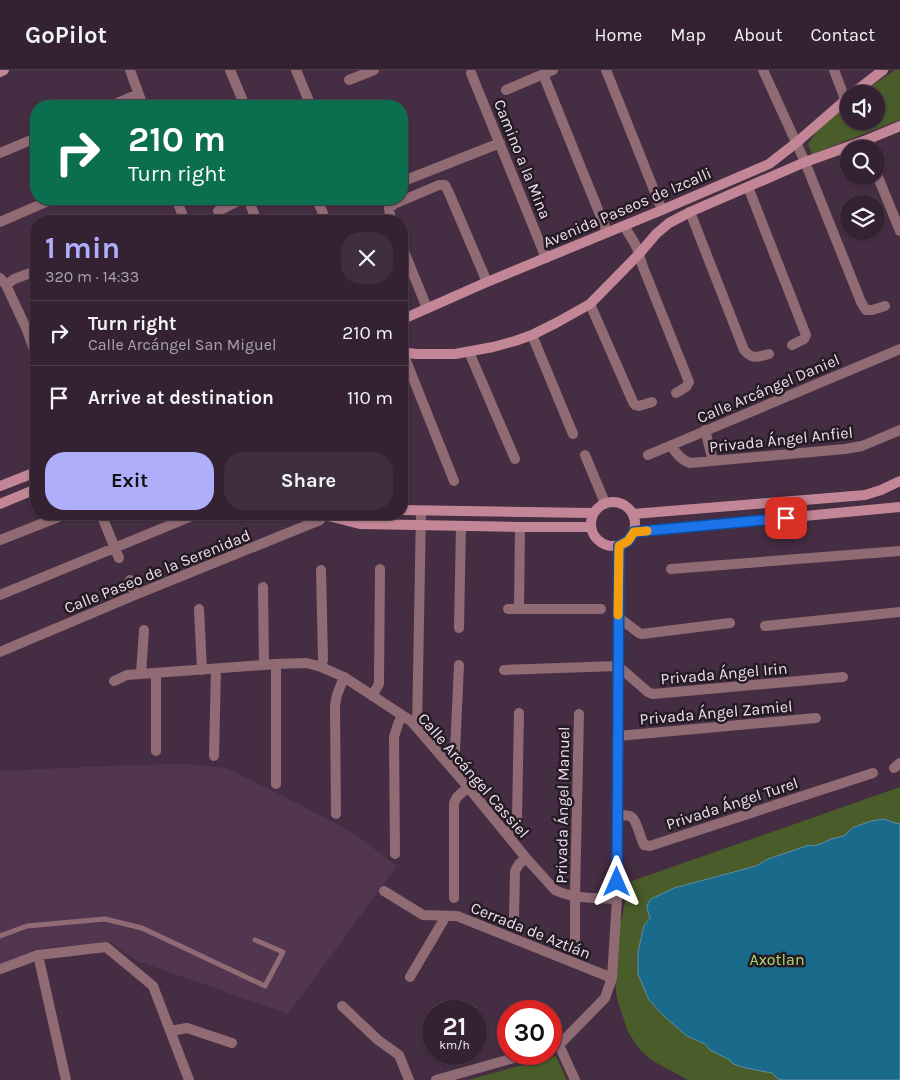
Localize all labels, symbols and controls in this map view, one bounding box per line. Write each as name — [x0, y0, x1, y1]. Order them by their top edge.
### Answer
text: GoPilot — [25, 21, 107, 49]
text: Home — [594, 24, 642, 46]
text: Map — [670, 24, 706, 46]
text: About — [734, 24, 783, 46]
text: Contact — [811, 24, 875, 46]
map controls — [840, 85, 885, 240]
button: sound — [840, 85, 885, 130]
street label: Camino a la Mina — [490, 97, 555, 222]
text: 210 m — [128, 119, 226, 160]
icon: right — [45, 120, 110, 185]
button: search — [840, 140, 885, 185]
text: Turn right — [128, 161, 226, 187]
street label: Avenida Paseos de Izcalli — [540, 163, 714, 252]
button: layers — [840, 195, 885, 240]
text: 1 min — [45, 230, 120, 266]
button: close — [341, 232, 393, 284]
text: 320 m · 14:33 — [45, 267, 139, 286]
text: Turn right — [88, 313, 177, 335]
icon: right — [45, 319, 73, 347]
text: 210 m — [342, 322, 393, 344]
text: Calle Arcángel San Miguel — [88, 335, 277, 354]
street label: Calle Arcángel Daniel — [694, 350, 842, 427]
icon: arrive — [45, 384, 73, 412]
text: Arrive at destination — [88, 387, 274, 409]
text: 110 m — [347, 387, 393, 409]
street label: Privada Ángel Anfiel — [708, 422, 854, 456]
button: Exit — [45, 452, 214, 510]
button: Share — [224, 452, 393, 510]
pin — [765, 497, 807, 539]
icon: arrive — [772, 504, 800, 532]
street label: Calle Paseo de la Serenidad — [61, 525, 253, 618]
street label: Privada Ángel Irin — [660, 658, 788, 689]
street label: Privada Ángel Zamiel — [639, 696, 793, 729]
street label: Calle Arcángel Cassiel — [414, 709, 533, 842]
street label: Privada Ángel Manuel — [552, 726, 573, 884]
street label: Privada Ángel Turel — [664, 773, 801, 834]
position arrow — [590, 855, 642, 907]
street label: Cerrada de Aztlán — [468, 898, 594, 963]
park label: Axotlan — [749, 950, 805, 969]
speed limit sign: 30 — [497, 1000, 562, 1065]
text: 21 — [442, 1012, 467, 1041]
text: km/h — [439, 1038, 470, 1052]

